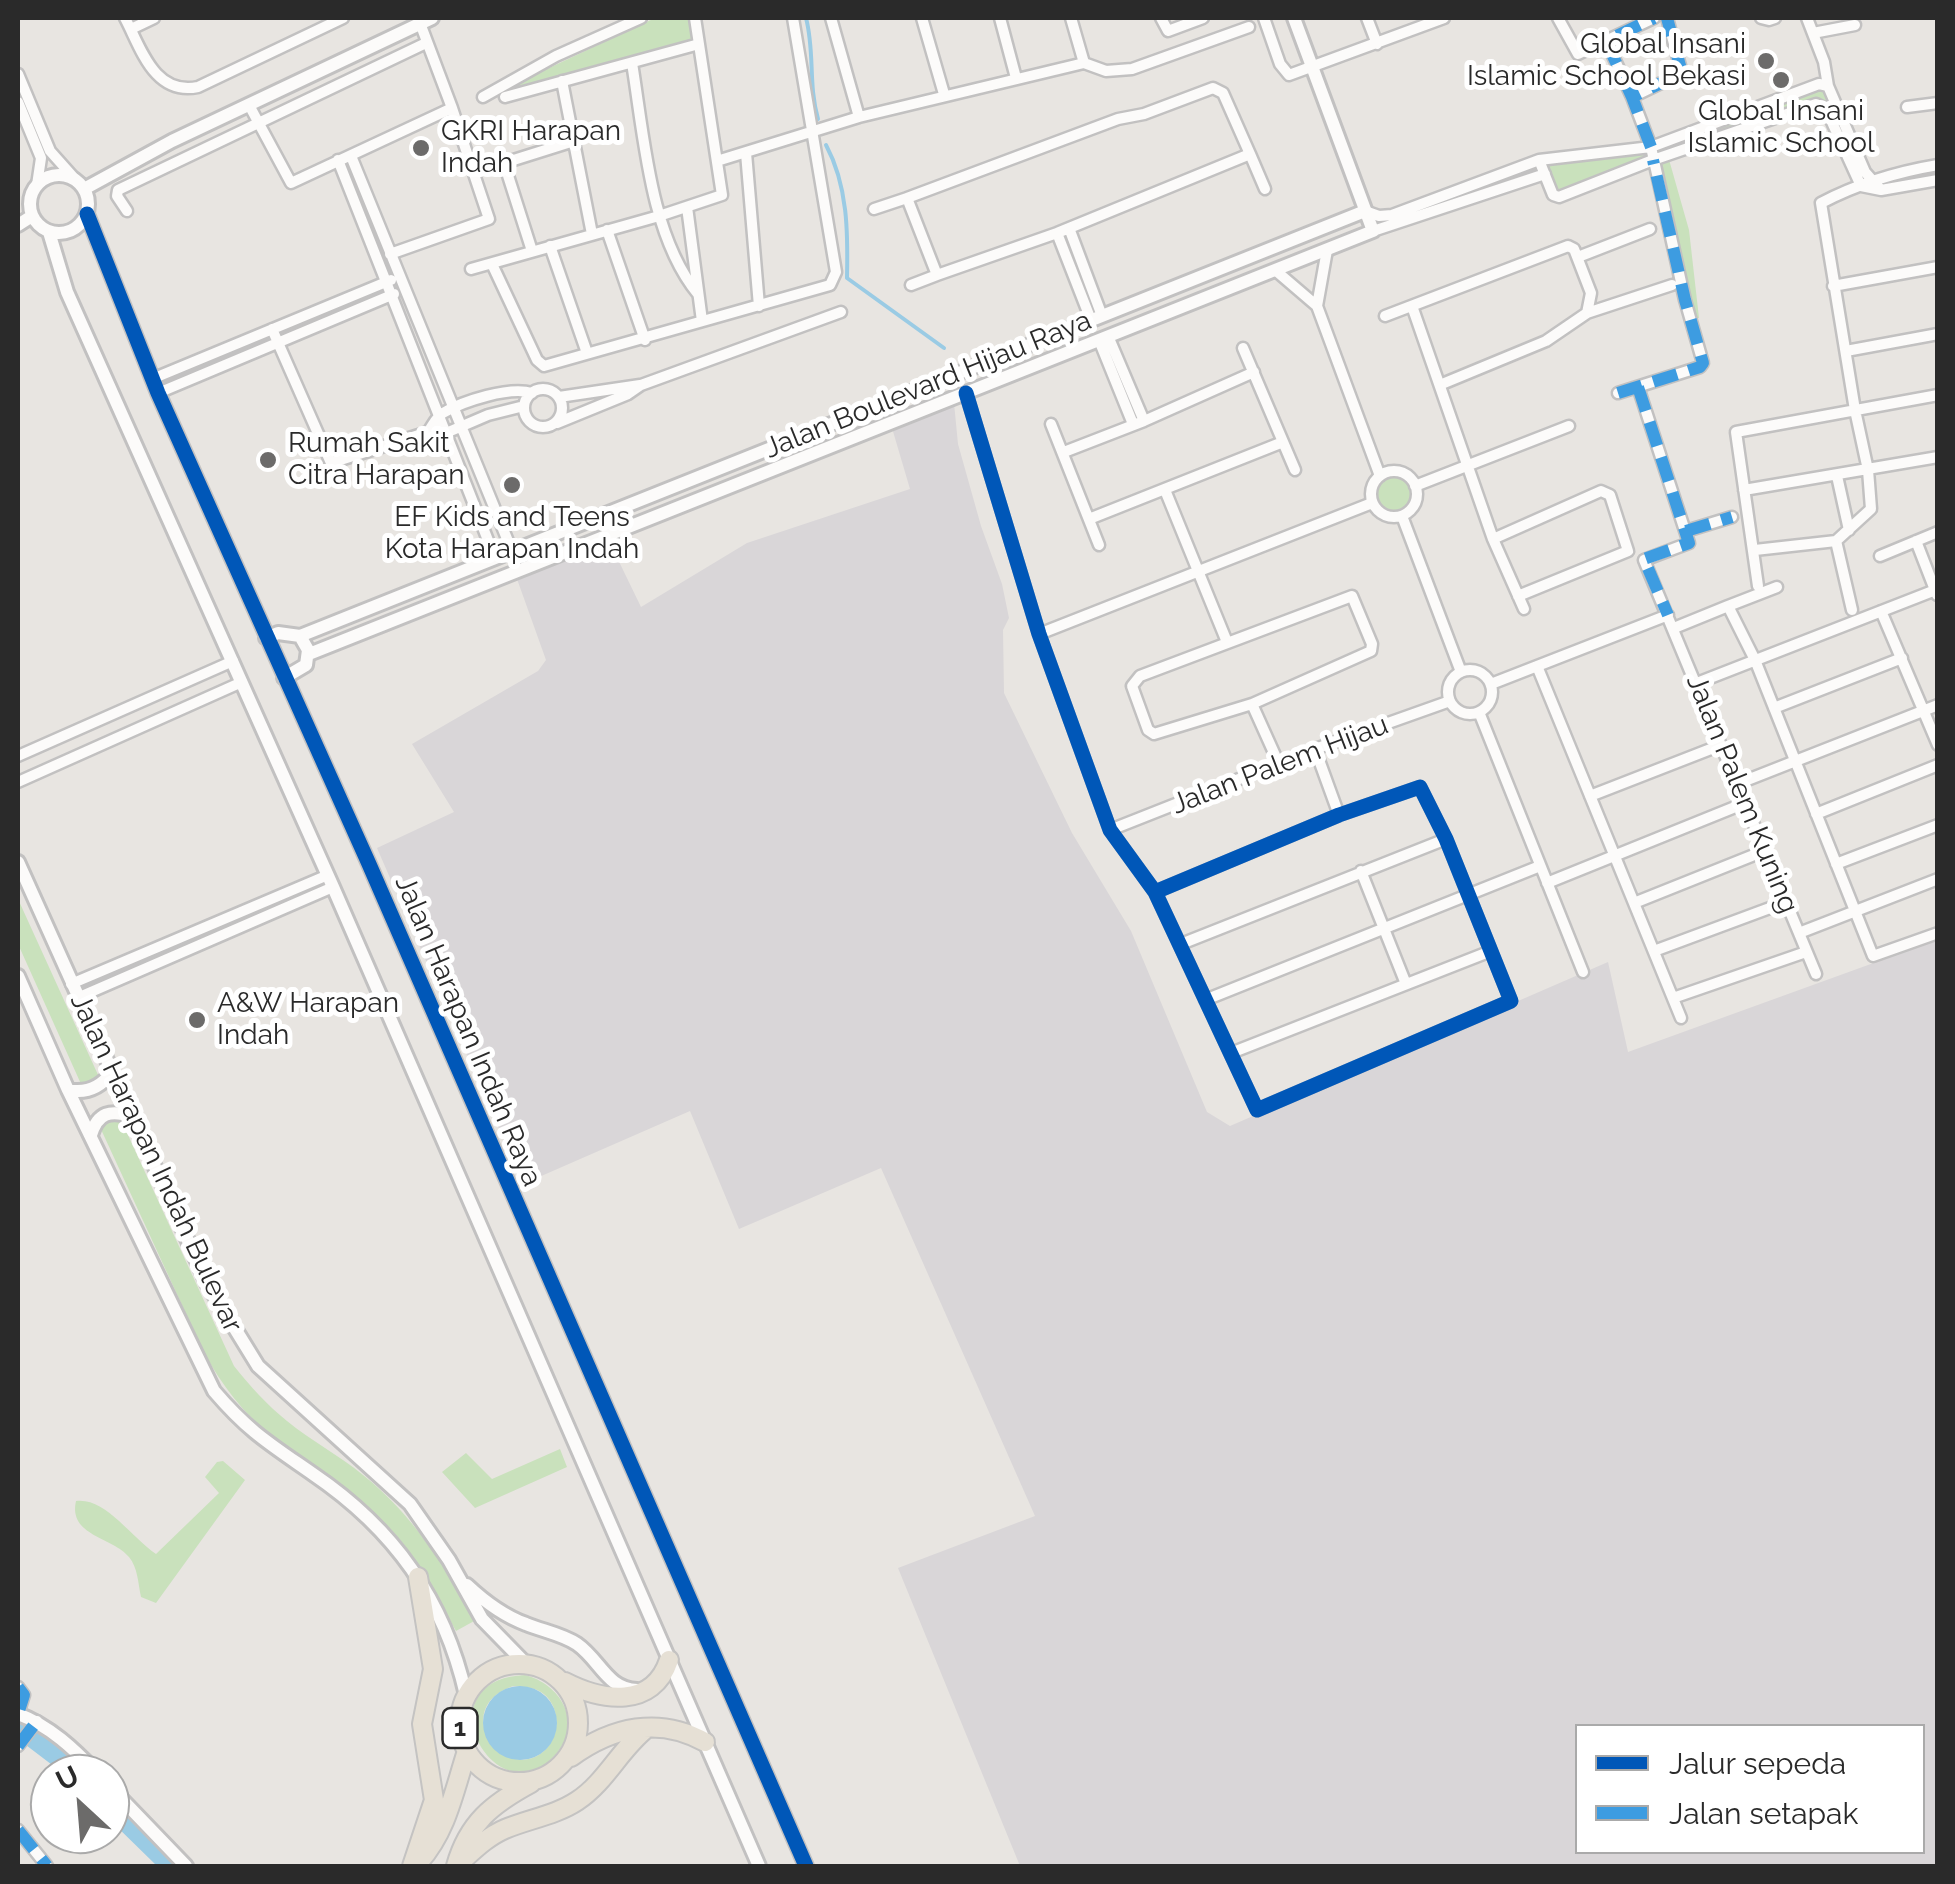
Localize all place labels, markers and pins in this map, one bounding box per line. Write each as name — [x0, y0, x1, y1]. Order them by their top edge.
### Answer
place label: Global Insani Islamic School Bekasi — [1467, 28, 1746, 94]
marker: Global Insani Islamic School Bekasi — [1755, 50, 1777, 72]
marker: Global Insani Islamic School — [1770, 69, 1792, 91]
place label: Global Insani Islamic School — [1687, 95, 1875, 161]
place label: GKRI Harapan Indah — [441, 115, 621, 181]
marker: GKRI Harapan Indah — [410, 137, 432, 159]
place label: Rumah Sakit Citra Harapan — [288, 427, 465, 493]
marker: Rumah Sakit Citra Harapan — [257, 449, 279, 471]
marker: EF Kids and Teens Kota Harapan Indah — [501, 474, 523, 496]
place label: EF Kids and Teens Kota Harapan Indah — [385, 501, 639, 567]
place label: A&W Harapan Indah — [217, 987, 399, 1053]
marker: A&W Harapan Indah — [186, 1009, 208, 1031]

